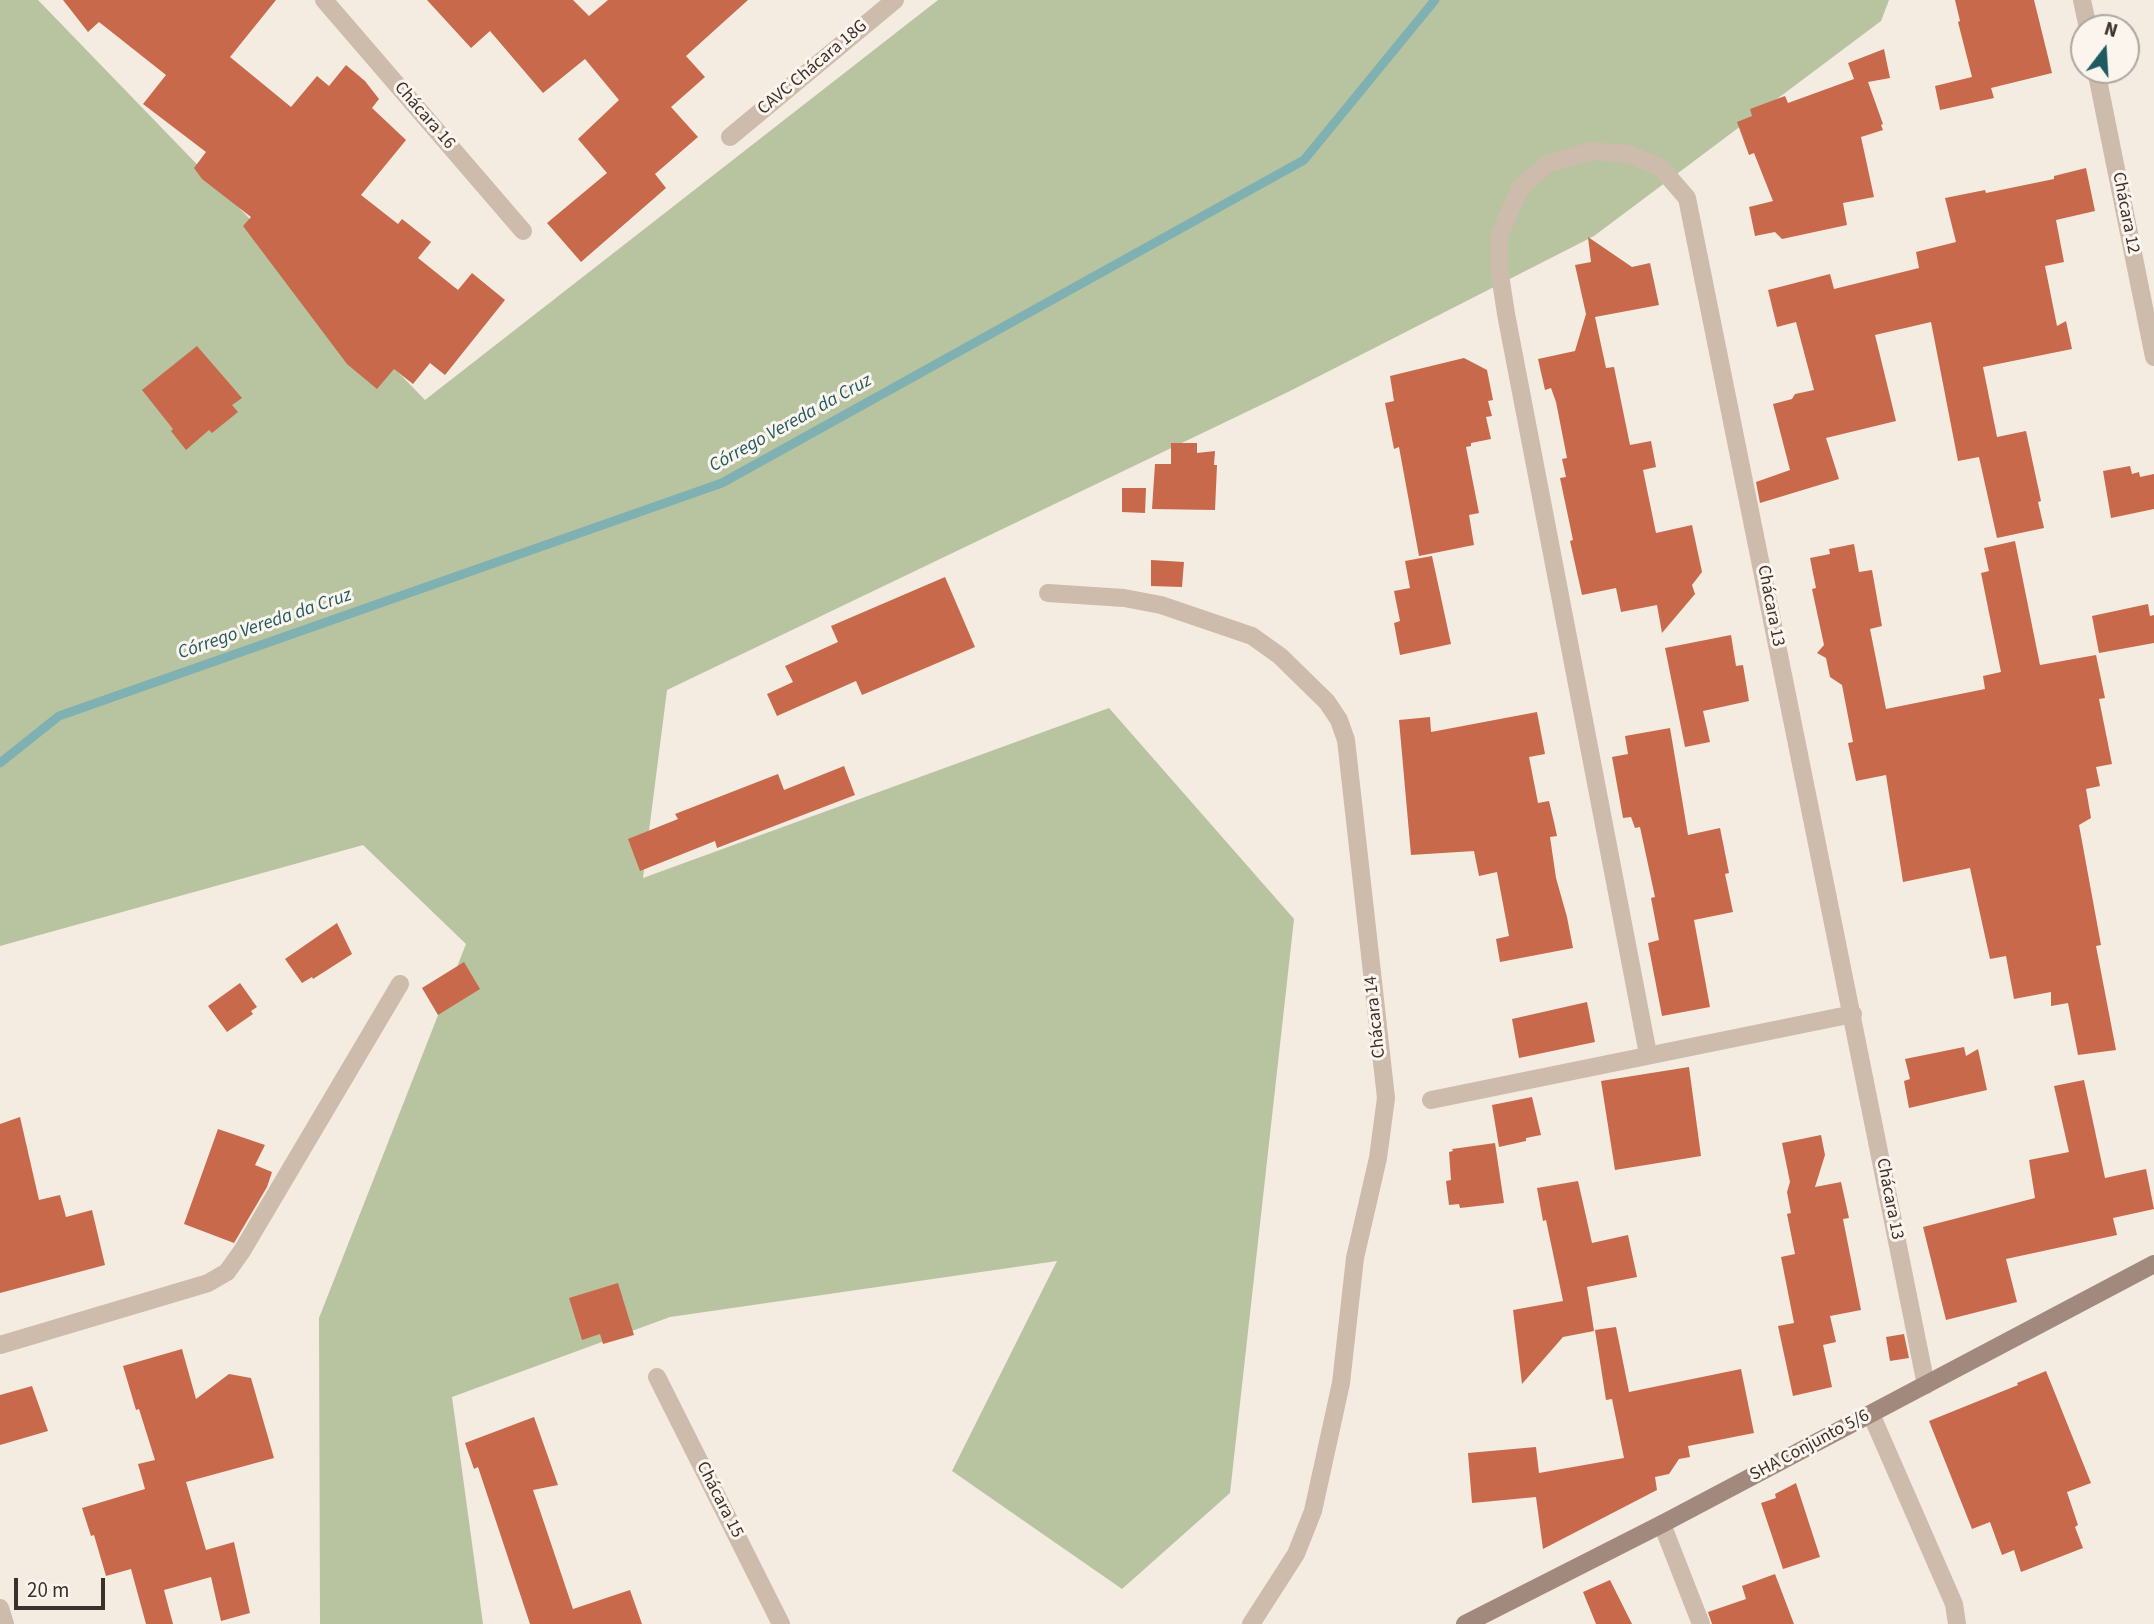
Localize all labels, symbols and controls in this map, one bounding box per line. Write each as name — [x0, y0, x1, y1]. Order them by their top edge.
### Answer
north arrow — [2070, 14, 2140, 84]
street label: CAVC Chácara 18G — [754, 16, 872, 120]
text: N — [2101, 16, 2121, 45]
street label: Chácara 16 — [389, 78, 459, 154]
street label: Chácara 12 — [2107, 170, 2143, 256]
water label: Córrego Vereda da Cruz — [706, 370, 876, 478]
street label: Chácara 13 — [1752, 563, 1788, 649]
water label: Córrego Vereda da Cruz — [175, 585, 355, 665]
street label: Chácara 14 — [1361, 975, 1391, 1059]
street label: Chácara 13 — [1871, 1156, 1907, 1242]
street label: SHA Conjunto 5/6 — [1747, 1405, 1873, 1487]
street label: Chácara 15 — [691, 1458, 747, 1542]
scale bar — [18, 1564, 108, 1608]
text: 20 m — [27, 1575, 69, 1605]

